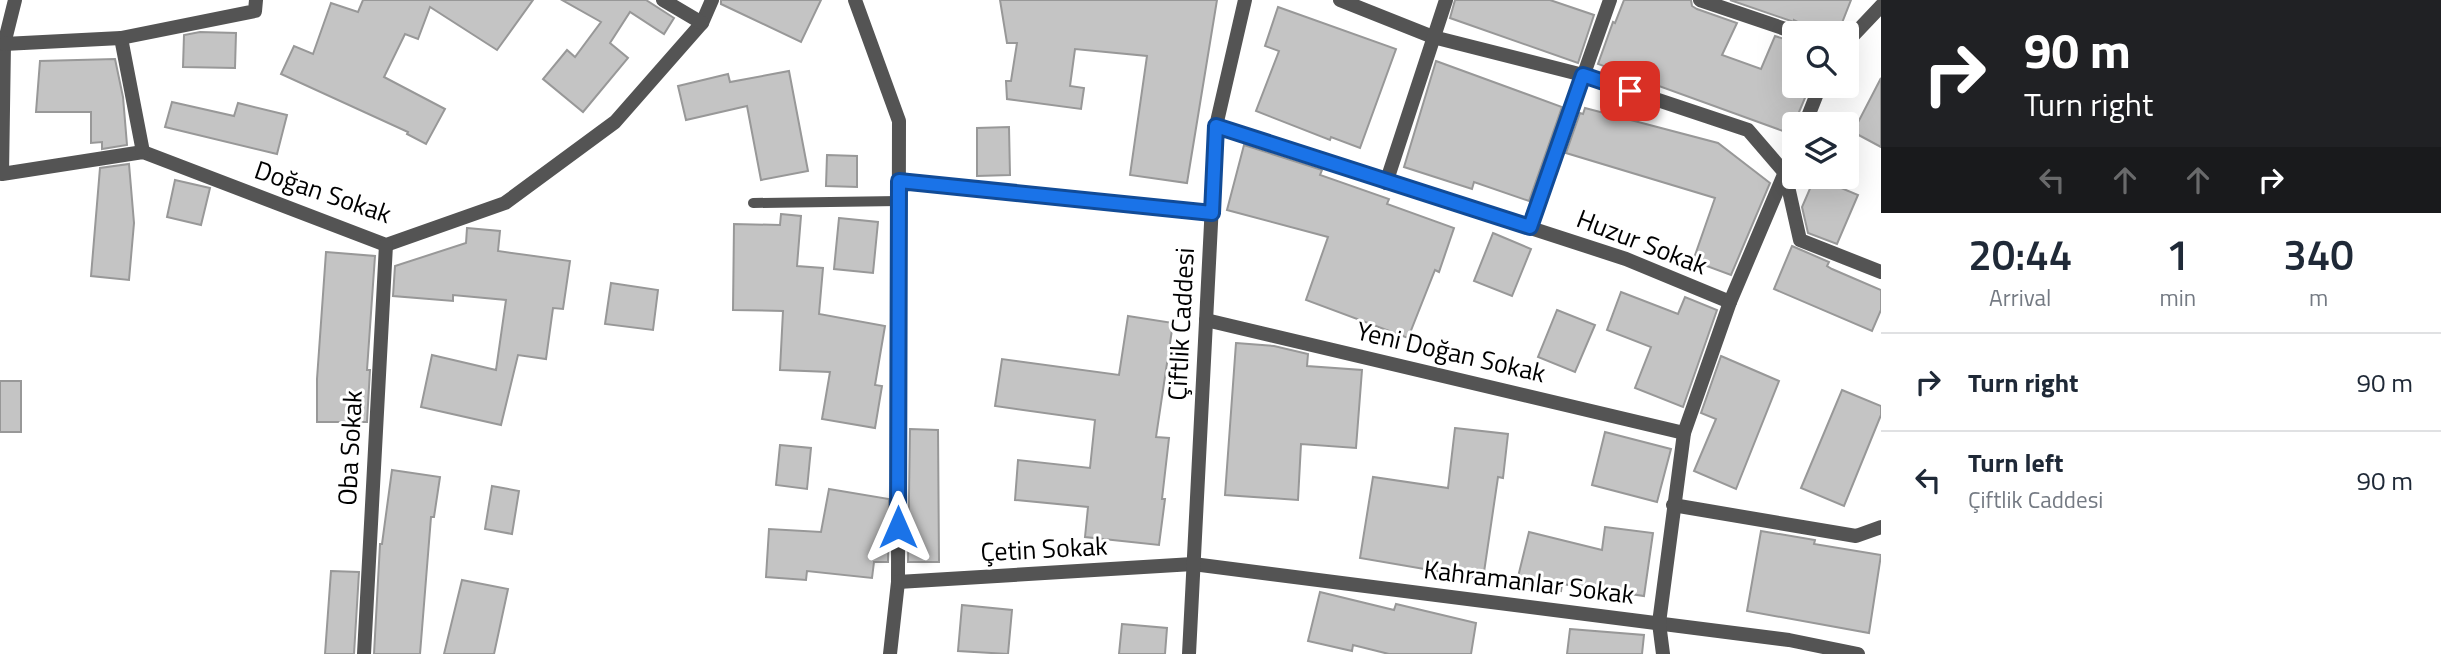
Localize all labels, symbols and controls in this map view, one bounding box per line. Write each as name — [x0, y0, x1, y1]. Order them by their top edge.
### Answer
text: 90 m — [2024, 12, 2131, 87]
map controls — [1782, 21, 1859, 189]
button: search — [1782, 21, 1859, 98]
icon: right — [1909, 28, 2000, 119]
pin — [1600, 61, 1660, 121]
icon: arrive — [1611, 72, 1649, 110]
text: Turn right — [2024, 80, 2153, 128]
button: layers — [1782, 112, 1859, 189]
street label: Doğan Sokak — [250, 150, 397, 233]
icon: left — [2033, 161, 2071, 199]
icon: ahead — [2106, 161, 2144, 199]
icon: ahead — [2179, 161, 2217, 199]
icon: right — [2252, 161, 2290, 199]
street label: Huzur Sokak — [1571, 199, 1713, 284]
text: 20:44 — [1968, 222, 2072, 286]
text: 1 — [2166, 222, 2190, 286]
text: 340 — [2283, 222, 2354, 286]
street label: Çiftlik Caddesi — [1157, 247, 1204, 401]
text: Arrival — [1989, 280, 2051, 315]
text: min — [2159, 280, 2196, 315]
text: m — [2309, 280, 2328, 315]
street label: Yeni Doğan Sokak — [1353, 311, 1549, 392]
icon: right — [1909, 363, 1947, 401]
text: Turn right — [1968, 363, 2079, 402]
text: 90 m — [2356, 363, 2413, 402]
street label: Oba Sokak — [327, 389, 372, 507]
text: Turn left — [1968, 443, 2063, 482]
icon: left — [1909, 461, 1947, 499]
text: 90 m — [2356, 461, 2413, 500]
text: Çiftlik Caddesi — [1968, 482, 2103, 517]
position arrow — [861, 490, 935, 564]
street label: Çetin Sokak — [979, 526, 1108, 571]
street label: Kahramanlar Sokak — [1421, 549, 1637, 614]

